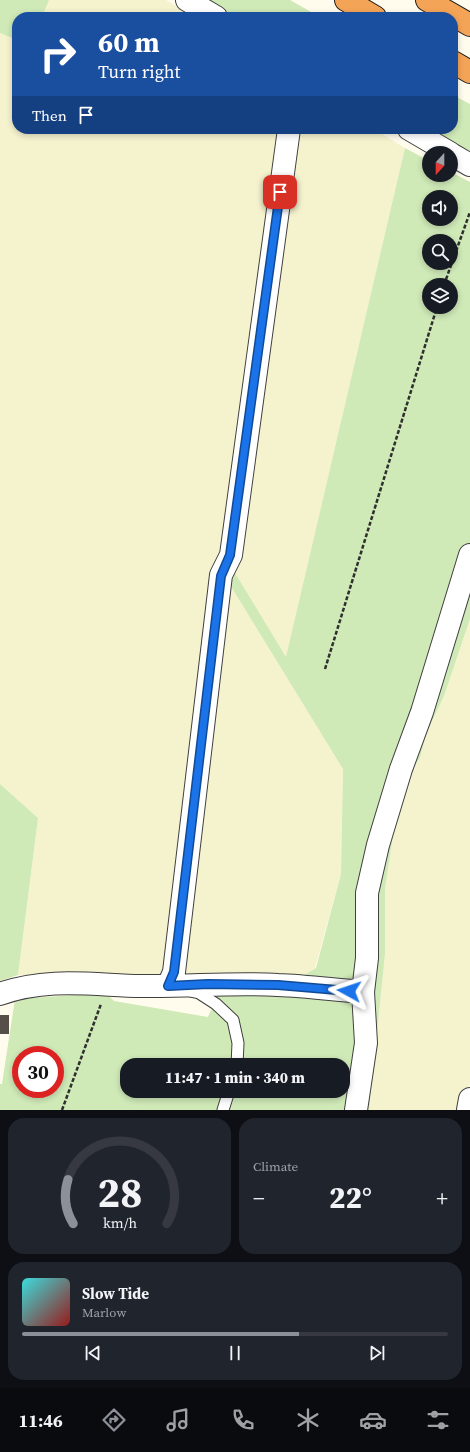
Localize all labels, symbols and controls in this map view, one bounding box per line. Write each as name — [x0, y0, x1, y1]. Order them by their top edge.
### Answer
text: 60 m — [98, 23, 160, 61]
icon: right — [32, 28, 84, 80]
text: Turn right — [98, 59, 180, 84]
icon: arrive — [75, 104, 97, 126]
text: Then — [32, 105, 67, 126]
north arrow — [422, 146, 458, 182]
map controls — [422, 146, 458, 314]
pin — [263, 175, 297, 209]
icon: arrive — [269, 181, 291, 203]
button: sound — [422, 190, 458, 226]
button: search — [422, 234, 458, 270]
button: layers — [422, 278, 458, 314]
position arrow — [328, 970, 370, 1012]
speed limit sign: 30 — [12, 1046, 64, 1098]
text: 11:47 · 1 min · 340 m — [165, 1067, 305, 1088]
text: Climate — [253, 1158, 298, 1175]
text: 28 — [97, 1164, 142, 1221]
text: 22° — [329, 1177, 372, 1218]
text: − — [253, 1183, 265, 1213]
text: + — [436, 1183, 448, 1213]
text: km/h — [103, 1213, 137, 1233]
text: Slow Tide — [82, 1283, 149, 1304]
text: Marlow — [82, 1304, 126, 1321]
icon: previous — [82, 1342, 104, 1364]
icon: pause — [224, 1342, 246, 1364]
icon: next — [366, 1342, 388, 1364]
icon: directions — [100, 1406, 128, 1434]
icon: music — [164, 1406, 192, 1434]
icon: phone — [229, 1406, 257, 1434]
icon: climate — [294, 1406, 322, 1434]
icon: car — [359, 1406, 387, 1434]
icon: filters — [424, 1406, 452, 1434]
text: 11:46 — [18, 1408, 63, 1433]

